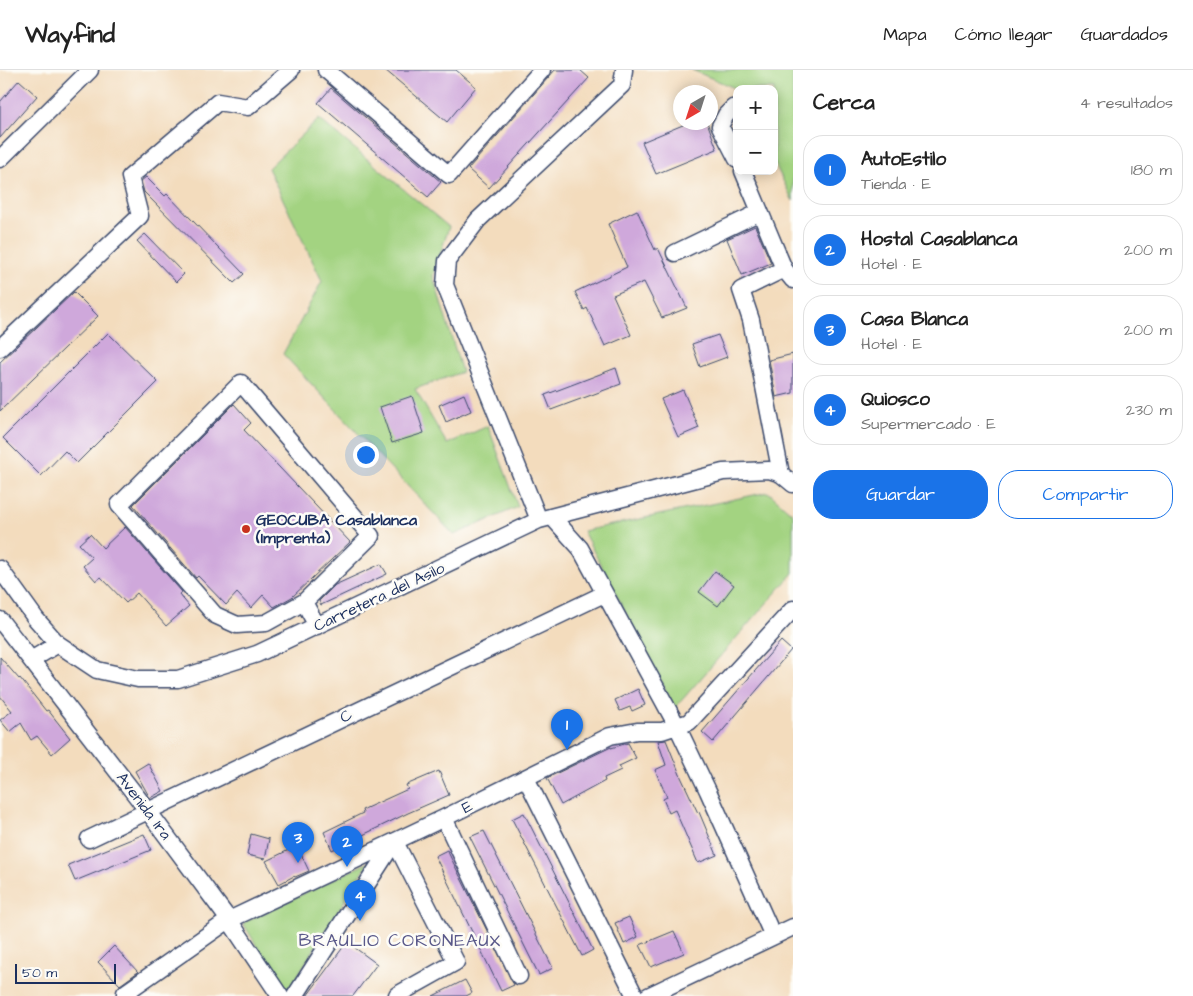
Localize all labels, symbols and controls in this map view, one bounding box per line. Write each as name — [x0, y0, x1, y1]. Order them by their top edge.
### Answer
text: Wayfind — [25, 18, 115, 52]
text: Mapa — [883, 22, 927, 47]
text: Cómo llegar — [955, 22, 1053, 47]
text: Guardados — [1081, 22, 1168, 47]
north arrow — [673, 85, 718, 130]
map controls — [733, 85, 778, 175]
button: + — [733, 85, 778, 130]
text: Cerca — [813, 88, 875, 117]
text: 4 resultados — [1080, 92, 1173, 114]
button: − — [733, 130, 778, 175]
text: AutoEstilo — [861, 146, 946, 173]
text: 1 — [829, 159, 831, 181]
text: 180 m — [1131, 159, 1172, 181]
text: Tienda · E — [861, 173, 931, 195]
text: Hostal Casablanca — [861, 226, 1018, 253]
text: 2 — [825, 239, 835, 261]
text: 200 m — [1124, 239, 1172, 261]
text: Hotel · E — [861, 253, 922, 275]
text: Casa Blanca — [861, 306, 968, 333]
text: 3 — [826, 319, 834, 341]
text: 200 m — [1124, 319, 1172, 341]
text: Hotel · E — [861, 333, 922, 355]
text: Quiosco — [861, 386, 930, 413]
text: 4 — [825, 399, 835, 421]
text: 230 m — [1126, 399, 1172, 421]
text: Supermercado · E — [861, 413, 996, 435]
your location — [353, 442, 379, 468]
button: Guardar — [813, 470, 988, 519]
button: Compartir — [998, 470, 1173, 519]
place label: GEOCUBA Casablanca (Imprenta) — [255, 509, 418, 549]
marker: GEOCUBA Casablanca (Imprenta) — [240, 523, 252, 535]
street label: Carretera del Asilo — [310, 557, 448, 637]
street label: C — [336, 704, 356, 728]
pin: 1 — [551, 709, 583, 750]
street label: Avenida 1ra — [111, 768, 177, 844]
street label: E — [458, 795, 477, 819]
pin: 3 — [282, 822, 314, 863]
pin: 2 — [331, 826, 363, 867]
pin: 4 — [344, 880, 376, 921]
district label: BRAULIO CORONEAUX — [299, 928, 501, 953]
scale bar — [15, 961, 116, 984]
text: 50 m — [22, 963, 57, 983]

